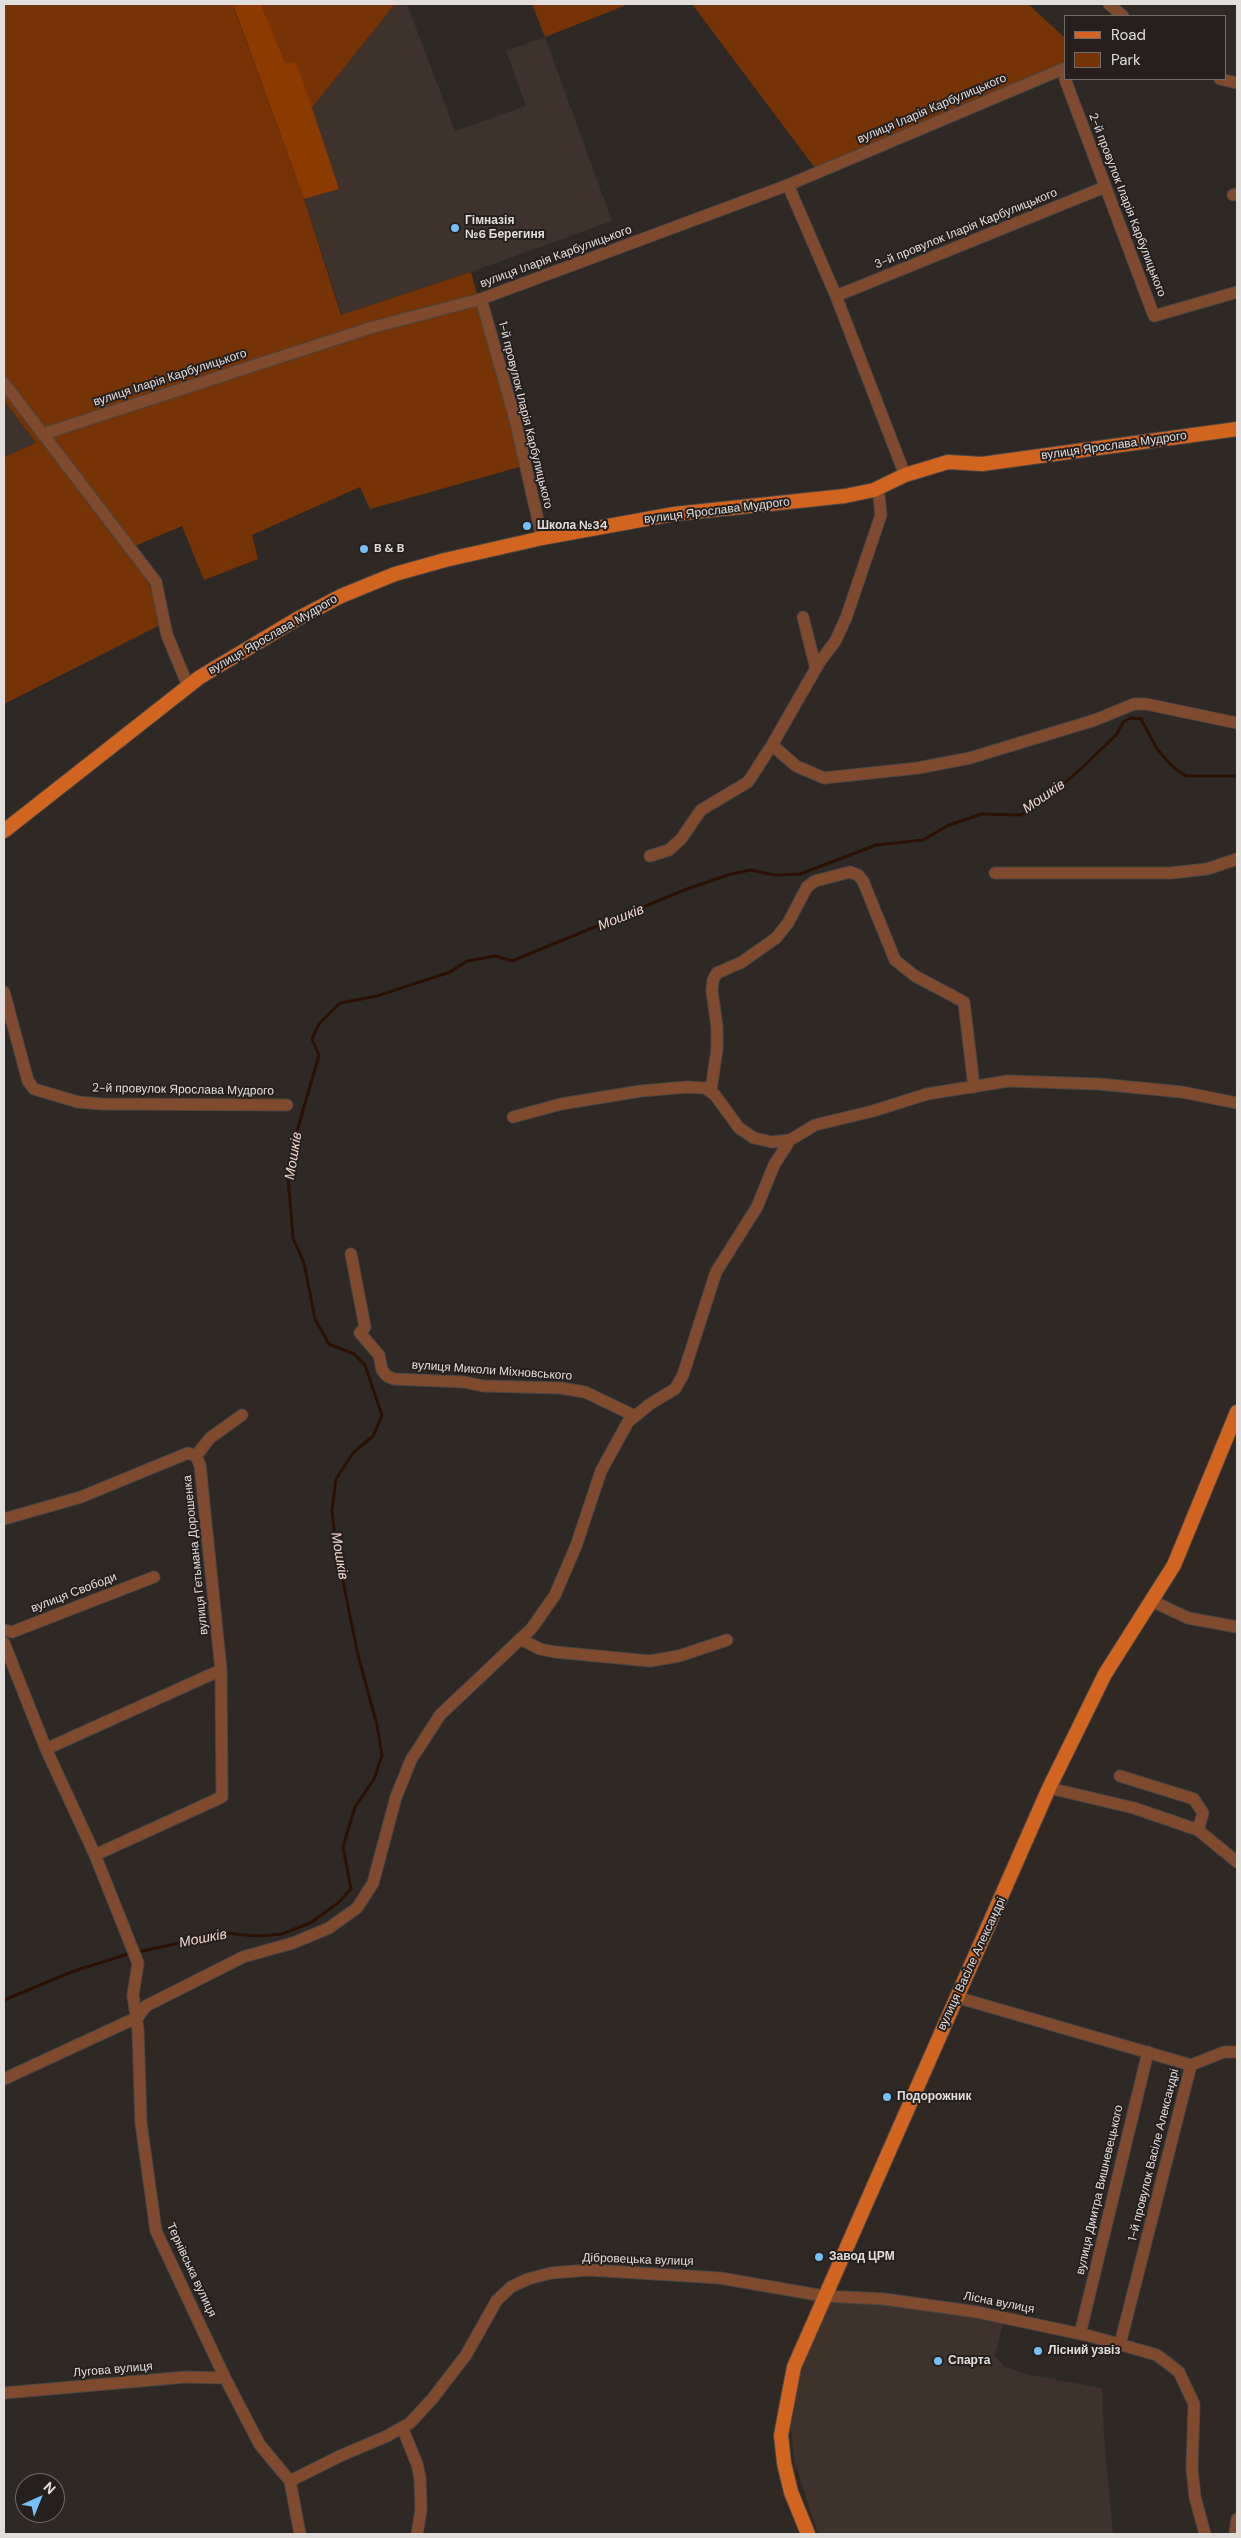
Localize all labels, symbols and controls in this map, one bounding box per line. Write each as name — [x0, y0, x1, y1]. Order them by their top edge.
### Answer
legend — [1064, 15, 1226, 80]
text: Road — [1111, 25, 1146, 45]
text: Park — [1111, 50, 1141, 70]
street label: вулиця Іларія Карбулицького — [855, 71, 1009, 147]
street label: 2-й провулок Іларія Карбулицького — [1085, 111, 1169, 299]
street label: 3-й провулок Іларія Карбулицького — [873, 186, 1059, 272]
place label: Гімназія №6 Берегиня — [465, 214, 545, 242]
marker: Гімназія №6 Берегиня — [449, 222, 461, 234]
street label: вулиця Іларія Карбулицького — [478, 223, 634, 291]
street label: 1-й провулок Іларія Карбулицького — [495, 320, 555, 510]
street label: вулиця Іларія Карбулицького — [91, 346, 249, 410]
street label: вулиця Ярослава Мудрого — [1040, 429, 1188, 463]
street label: вулиця Ярослава Мудрого — [643, 495, 791, 527]
place label: Школа №34 — [537, 519, 607, 533]
marker: Школа №34 — [521, 520, 533, 532]
place label: B & B — [374, 542, 404, 556]
marker: B & B — [358, 543, 370, 555]
street label: вулиця Ярослава Мудрого — [206, 592, 340, 678]
water label: Мошків — [1019, 776, 1069, 818]
water label: Мошків — [596, 901, 646, 935]
street label: 2-й провулок Ярослава Мудрого — [92, 1081, 274, 1099]
water label: Мошків — [282, 1131, 306, 1181]
street label: вулиця Миколи Міхновського — [411, 1358, 573, 1384]
street label: вулиця Гетьмана Дорошенка — [180, 1474, 212, 1636]
water label: Мошків — [327, 1531, 351, 1581]
street label: вулиця Свободи — [29, 1570, 119, 1616]
street label: вулиця Васіле Александрі — [935, 1895, 1009, 2033]
water label: Мошків — [178, 1926, 228, 1952]
street label: 1-й провулок Васіле Александрі — [1126, 2067, 1182, 2243]
place label: Подорожник — [897, 2090, 971, 2104]
marker: Подорожник — [881, 2091, 893, 2103]
street label: вулиця Дмитра Вишневецького — [1073, 2104, 1127, 2276]
street label: Тернівська вулиця — [163, 2221, 219, 2319]
place label: Завод ЦРМ — [829, 2250, 895, 2264]
street label: Дібровецька вулиця — [582, 2251, 694, 2269]
marker: Завод ЦРМ — [813, 2251, 825, 2263]
street label: Лісна вулиця — [962, 2289, 1036, 2317]
place label: Лісний узвіз — [1048, 2344, 1120, 2358]
marker: Лісний узвіз — [1032, 2345, 1044, 2357]
place label: Спарта — [948, 2354, 990, 2368]
marker: Спарта — [932, 2355, 944, 2367]
street label: Лугова вулиця — [73, 2359, 153, 2381]
north arrow — [15, 2473, 65, 2523]
text: N — [40, 2478, 60, 2498]

